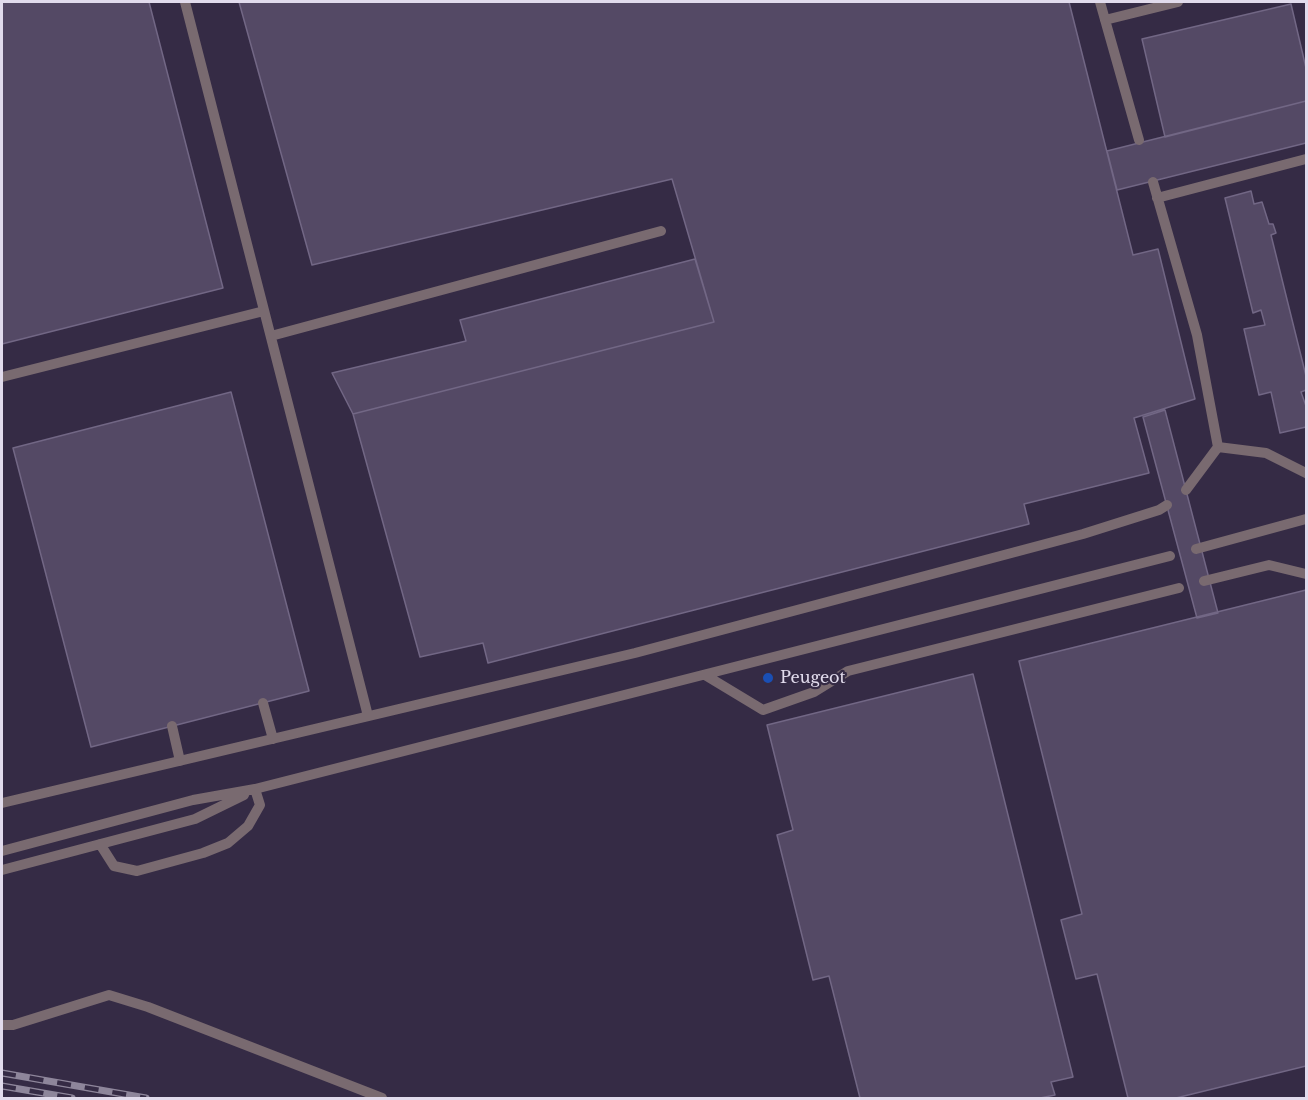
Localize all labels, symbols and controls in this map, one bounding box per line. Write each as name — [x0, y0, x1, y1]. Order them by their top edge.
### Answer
place label: Peugeot — [780, 668, 846, 688]
marker: Peugeot — [761, 671, 775, 685]

